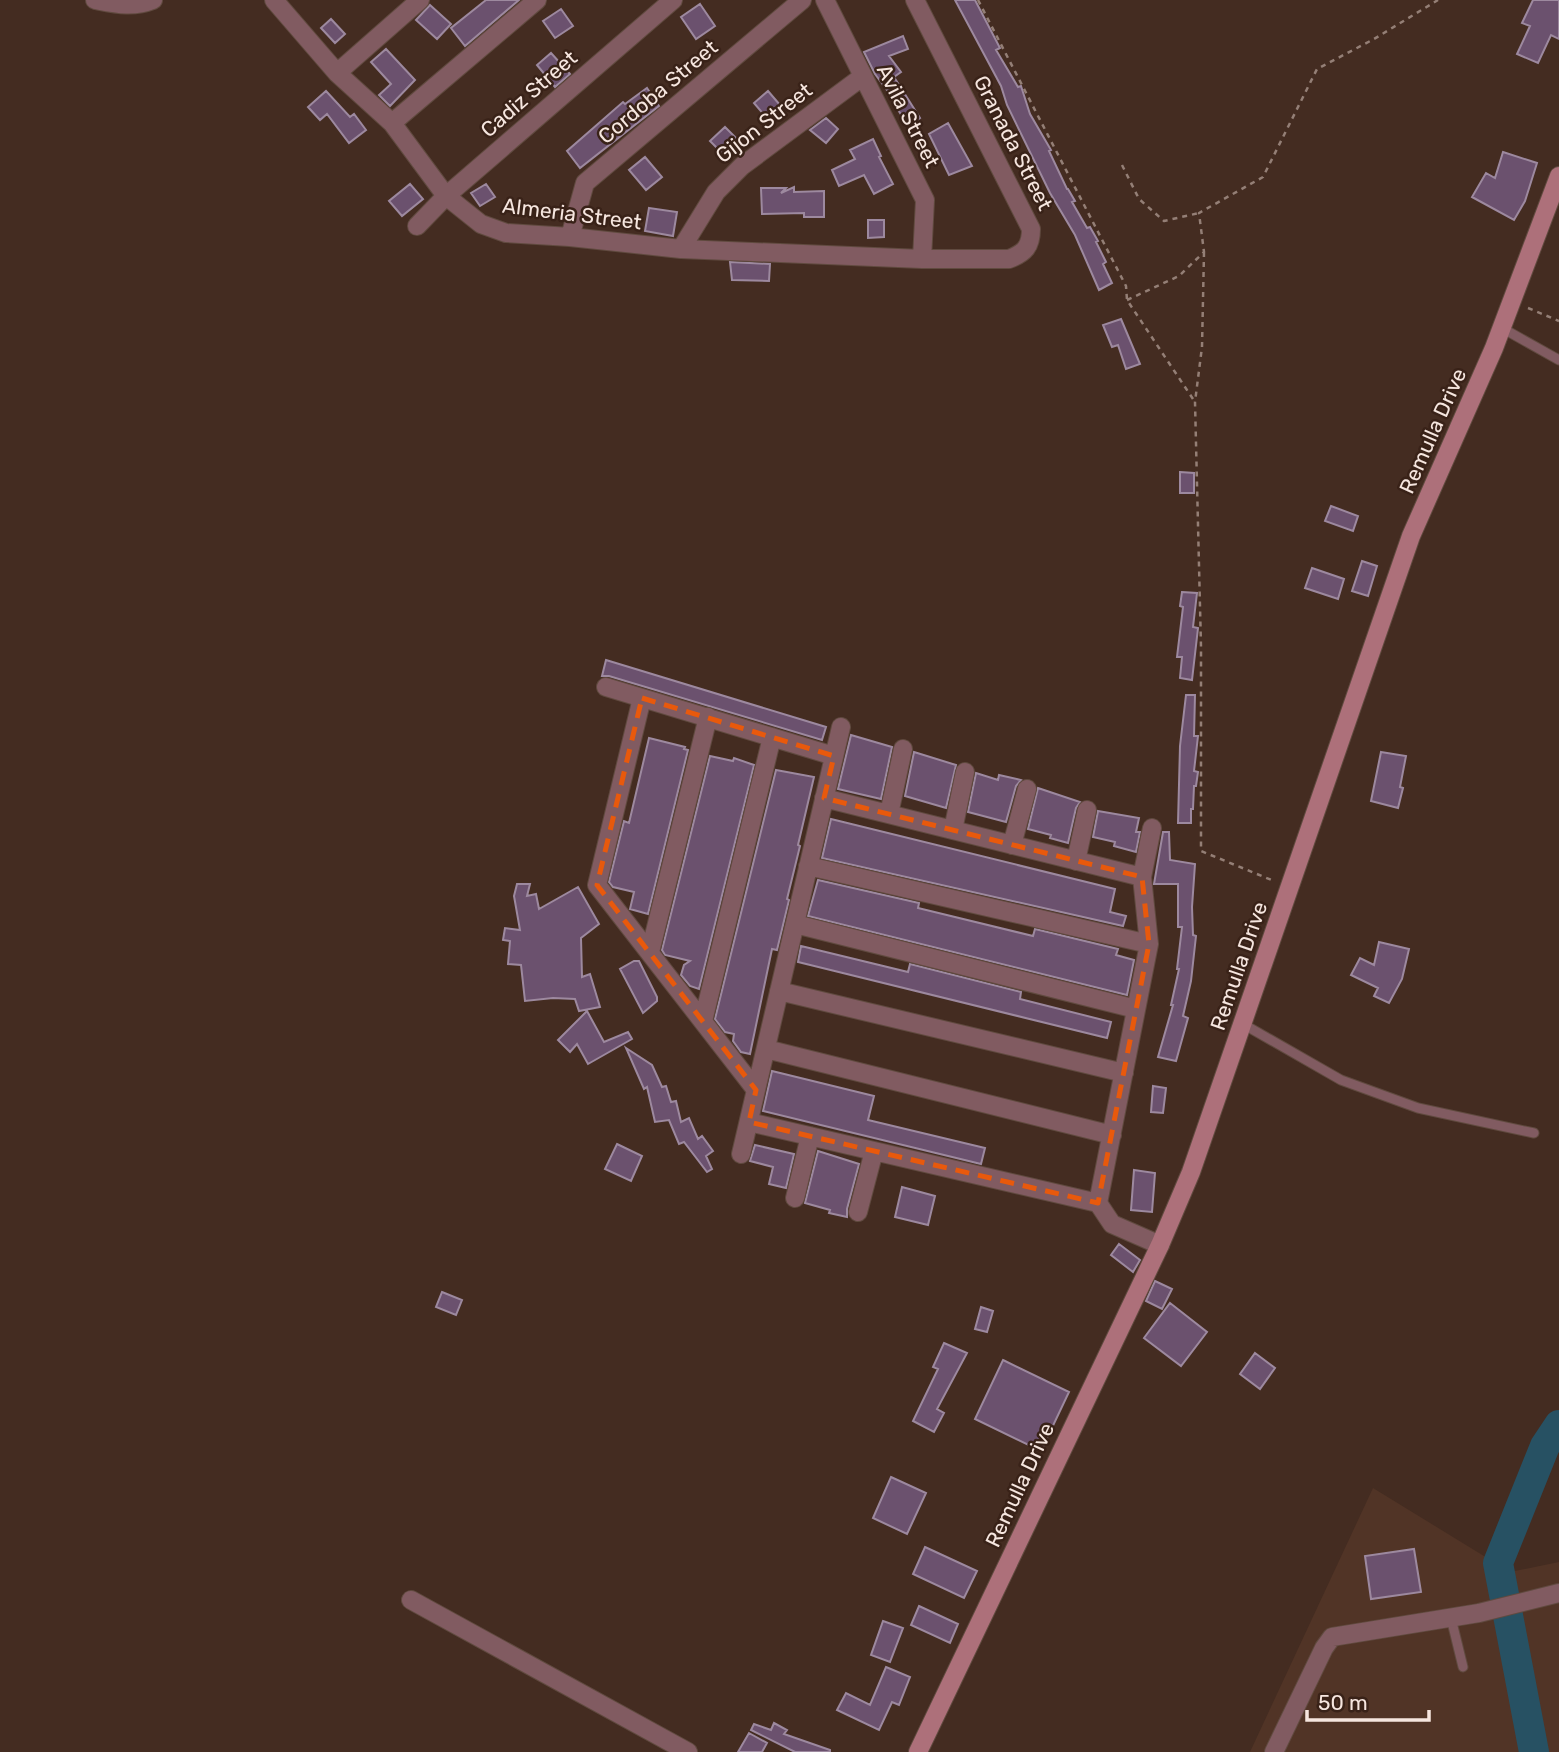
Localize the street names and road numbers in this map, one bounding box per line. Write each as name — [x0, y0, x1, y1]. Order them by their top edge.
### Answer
street label: Cordoba Street — [593, 34, 723, 149]
street label: Cadiz Street — [475, 45, 582, 142]
street label: Avila Street — [872, 60, 945, 172]
street label: Granada Street — [969, 71, 1058, 214]
street label: Gijon Street — [711, 77, 817, 168]
street label: Almeria Street — [501, 193, 643, 234]
street label: Remulla Drive — [1394, 364, 1471, 497]
street label: Remulla Drive — [1205, 898, 1272, 1033]
street label: Remulla Drive — [980, 1419, 1059, 1551]

